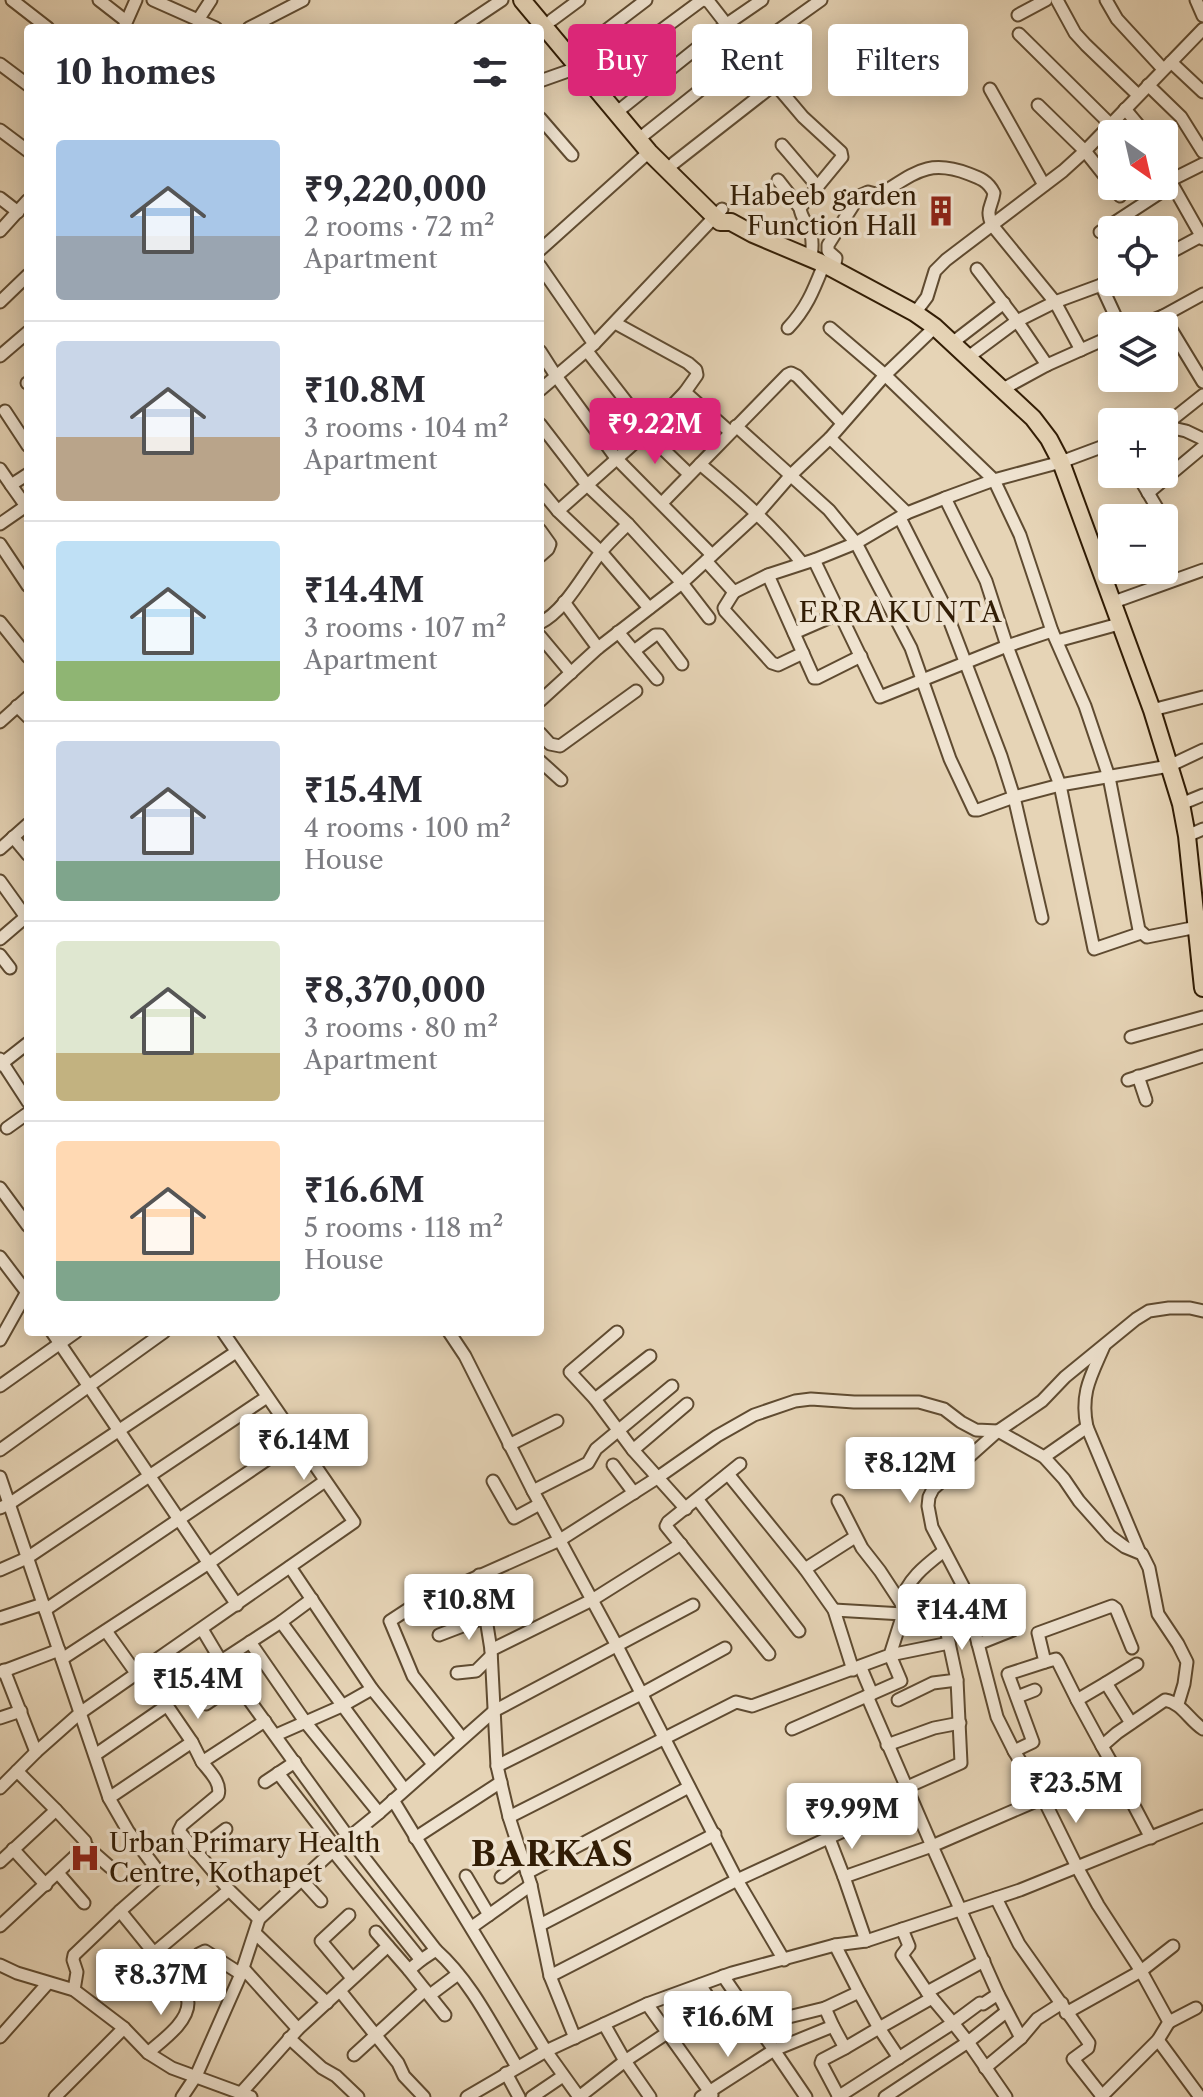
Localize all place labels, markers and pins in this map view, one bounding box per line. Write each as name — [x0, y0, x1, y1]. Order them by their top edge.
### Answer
place label: Habeeb garden Function Hall — [729, 180, 917, 242]
building icon: Habeeb garden Function Hall — [924, 194, 958, 228]
pin: ₹9.22M — [590, 398, 720, 466]
pin: ₹6.14M — [239, 1414, 369, 1482]
pin: ₹8.12M — [845, 1437, 975, 1505]
pin: ₹10.8M — [404, 1574, 534, 1642]
pin: ₹14.4M — [897, 1584, 1027, 1652]
pin: ₹15.4M — [133, 1653, 263, 1721]
pin: ₹23.5M — [1011, 1757, 1141, 1825]
pin: ₹9.99M — [787, 1783, 917, 1851]
place label: Urban Primary Health Centre, Kothapet — [109, 1827, 381, 1889]
hospital icon: Urban Primary Health Centre, Kothapet — [68, 1841, 102, 1875]
pin: ₹8.37M — [96, 1949, 226, 2017]
pin: ₹16.6M — [663, 1991, 793, 2059]

